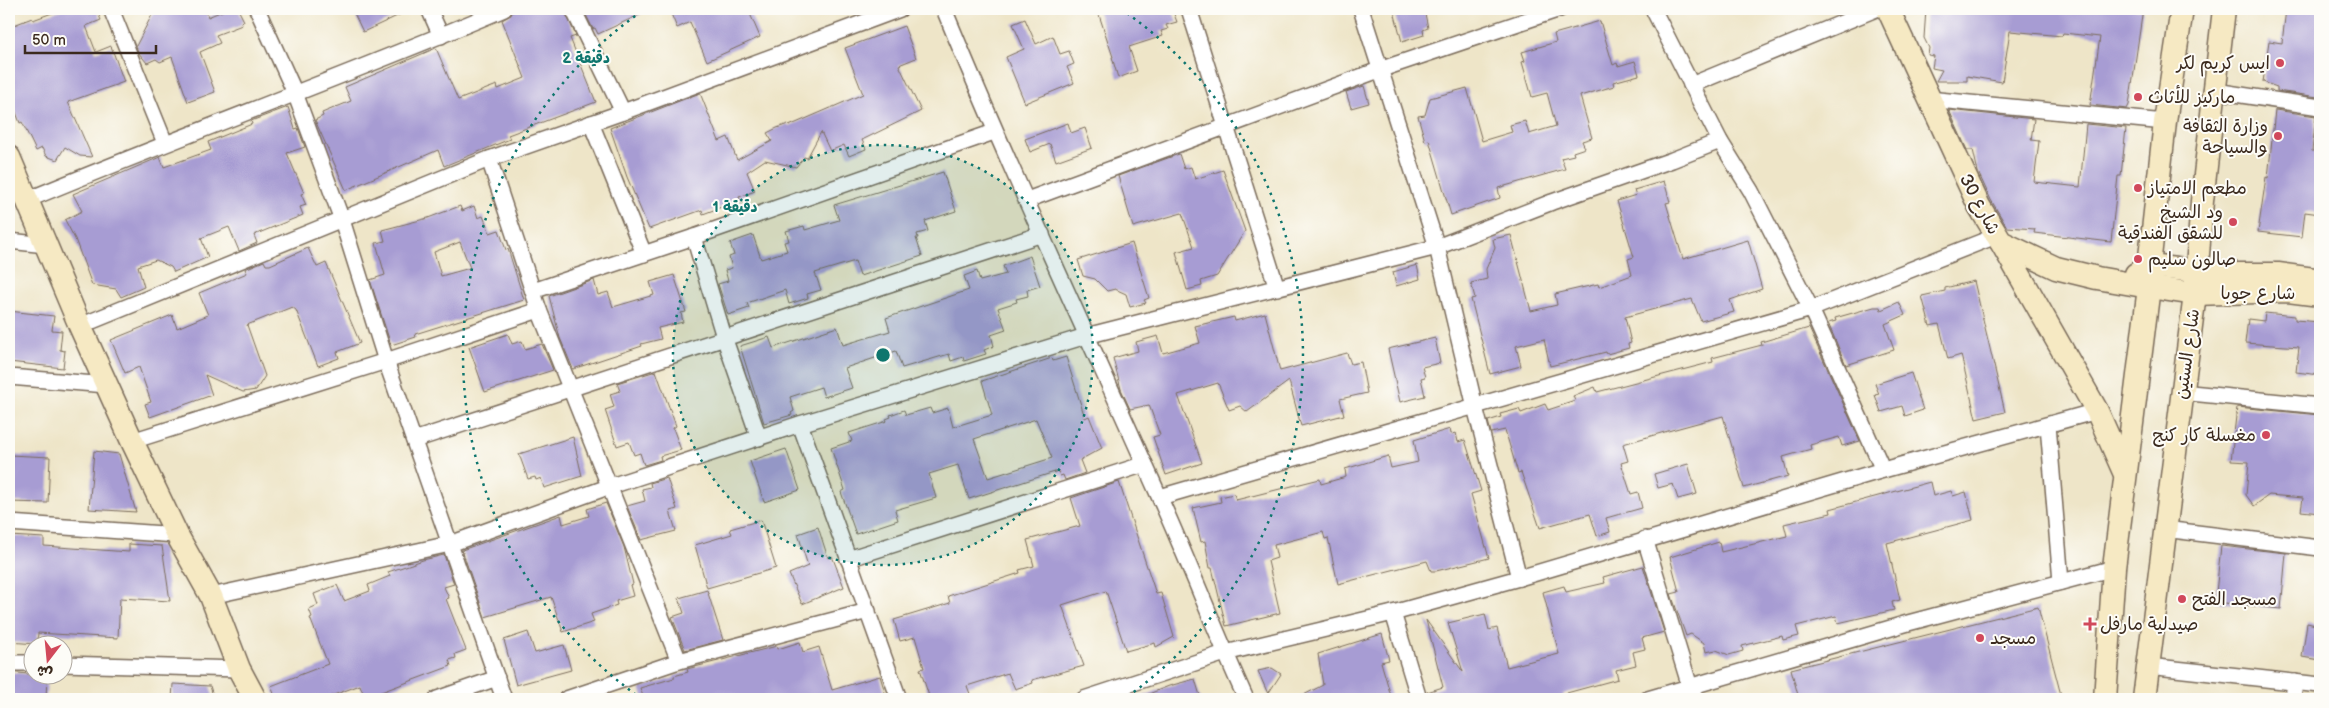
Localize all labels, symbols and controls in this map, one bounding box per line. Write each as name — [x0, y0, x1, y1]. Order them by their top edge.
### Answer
scale bar — [25, 22, 156, 54]
text: 50 m — [32, 31, 66, 50]
text: 2 دقيقة — [562, 49, 610, 68]
place label: ايس كريم لكر — [2175, 53, 2270, 77]
marker: ايس كريم لكر — [2274, 57, 2286, 69]
place label: ماركيز للأثاث — [2148, 85, 2235, 108]
marker: ماركيز للأثاث — [2132, 91, 2144, 103]
place label: وزارة الثقافة والسياحة — [2183, 116, 2268, 158]
marker: وزارة الثقافة والسياحة — [2272, 130, 2284, 142]
street label: شارع 30 — [1954, 170, 2004, 239]
place label: مطعم الامتياز — [2146, 178, 2247, 202]
marker: مطعم الامتياز — [2132, 182, 2144, 194]
text: 1 دقيقة — [713, 198, 758, 217]
place label: ود الشيخ للشقق الفندقية — [2118, 202, 2223, 244]
marker: ود الشيخ للشقق الفندقية — [2227, 216, 2239, 228]
place label: صالون سليم — [2148, 249, 2236, 273]
marker: صالون سليم — [2132, 253, 2144, 265]
street label: شارع جوبا — [2221, 283, 2295, 305]
street label: شارع الستين — [2171, 308, 2205, 401]
centre of rings — [874, 346, 892, 364]
place label: مغسلة كار كنج — [2153, 425, 2256, 447]
marker: مغسلة كار كنج — [2260, 429, 2272, 441]
place label: مسجد الفتح — [2192, 589, 2277, 611]
marker: مسجد الفتح — [2176, 593, 2188, 605]
place label: صيدلية مارفل — [2100, 614, 2198, 635]
marker: صيدلية مارفل — [2084, 618, 2096, 630]
place label: مسجد — [1990, 628, 2036, 649]
marker: مسجد — [1974, 632, 1986, 644]
north arrow — [22, 636, 72, 686]
text: ش — [35, 662, 54, 682]

